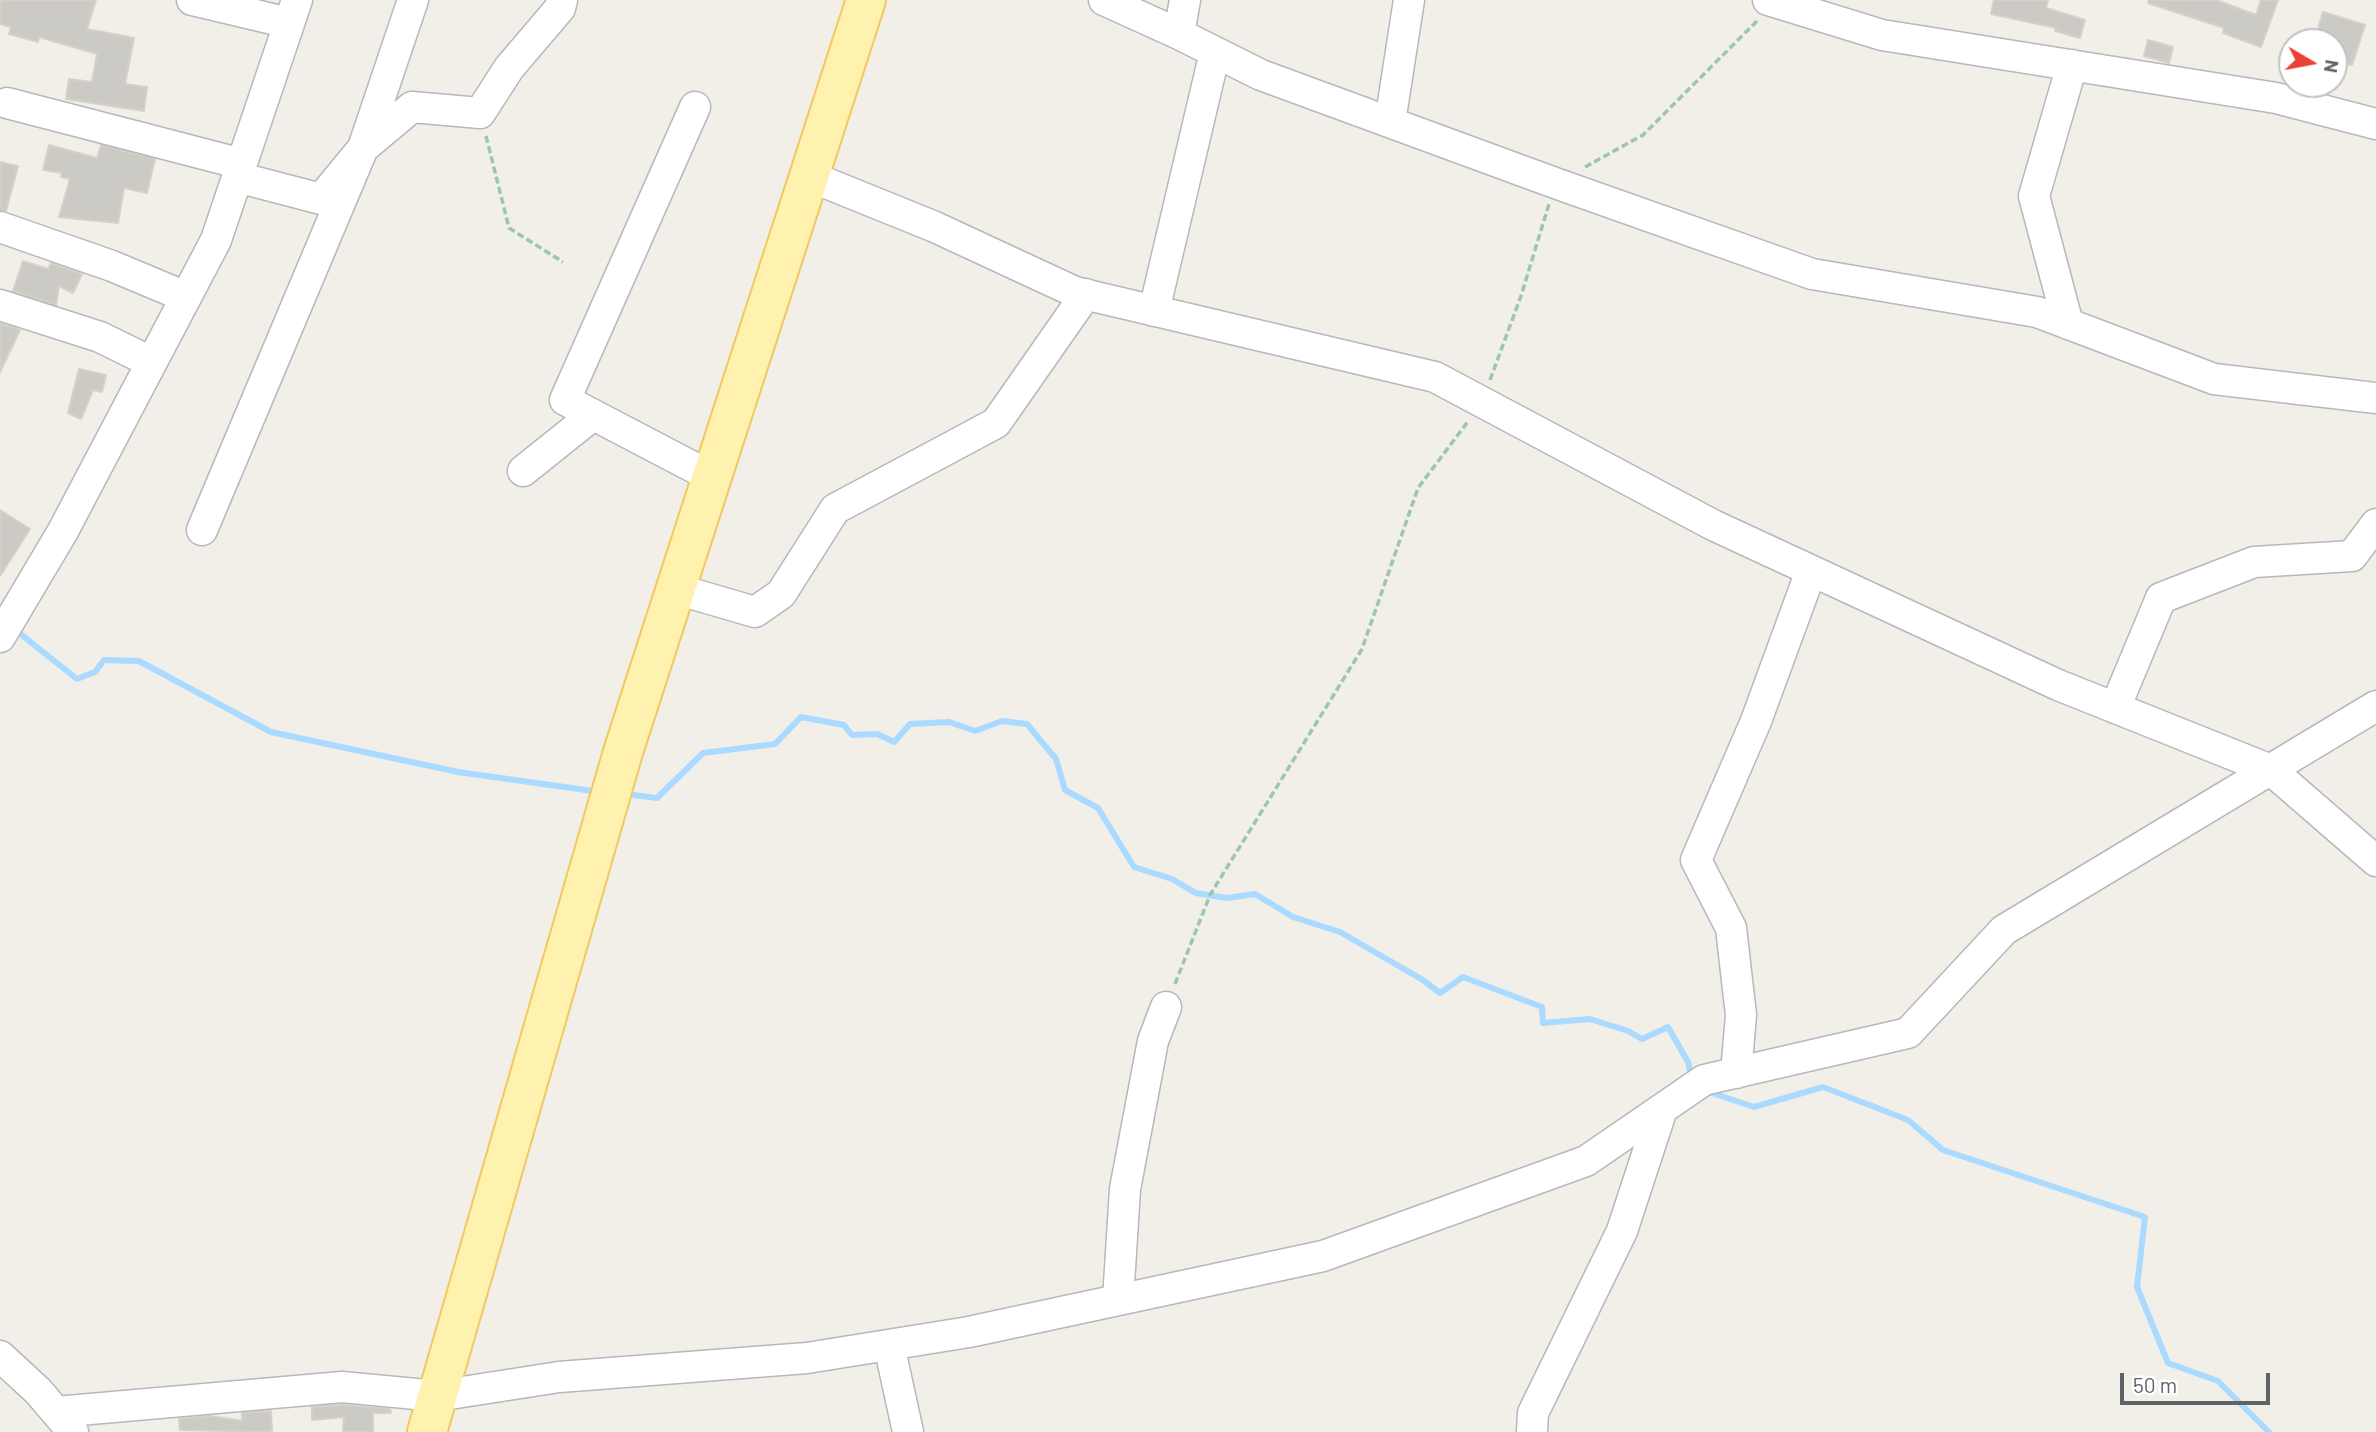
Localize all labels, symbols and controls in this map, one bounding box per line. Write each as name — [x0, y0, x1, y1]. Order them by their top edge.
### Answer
north arrow — [2278, 28, 2348, 98]
text: N — [2320, 58, 2345, 75]
scale bar — [2124, 1358, 2274, 1402]
text: 50 m — [2133, 1372, 2177, 1397]

